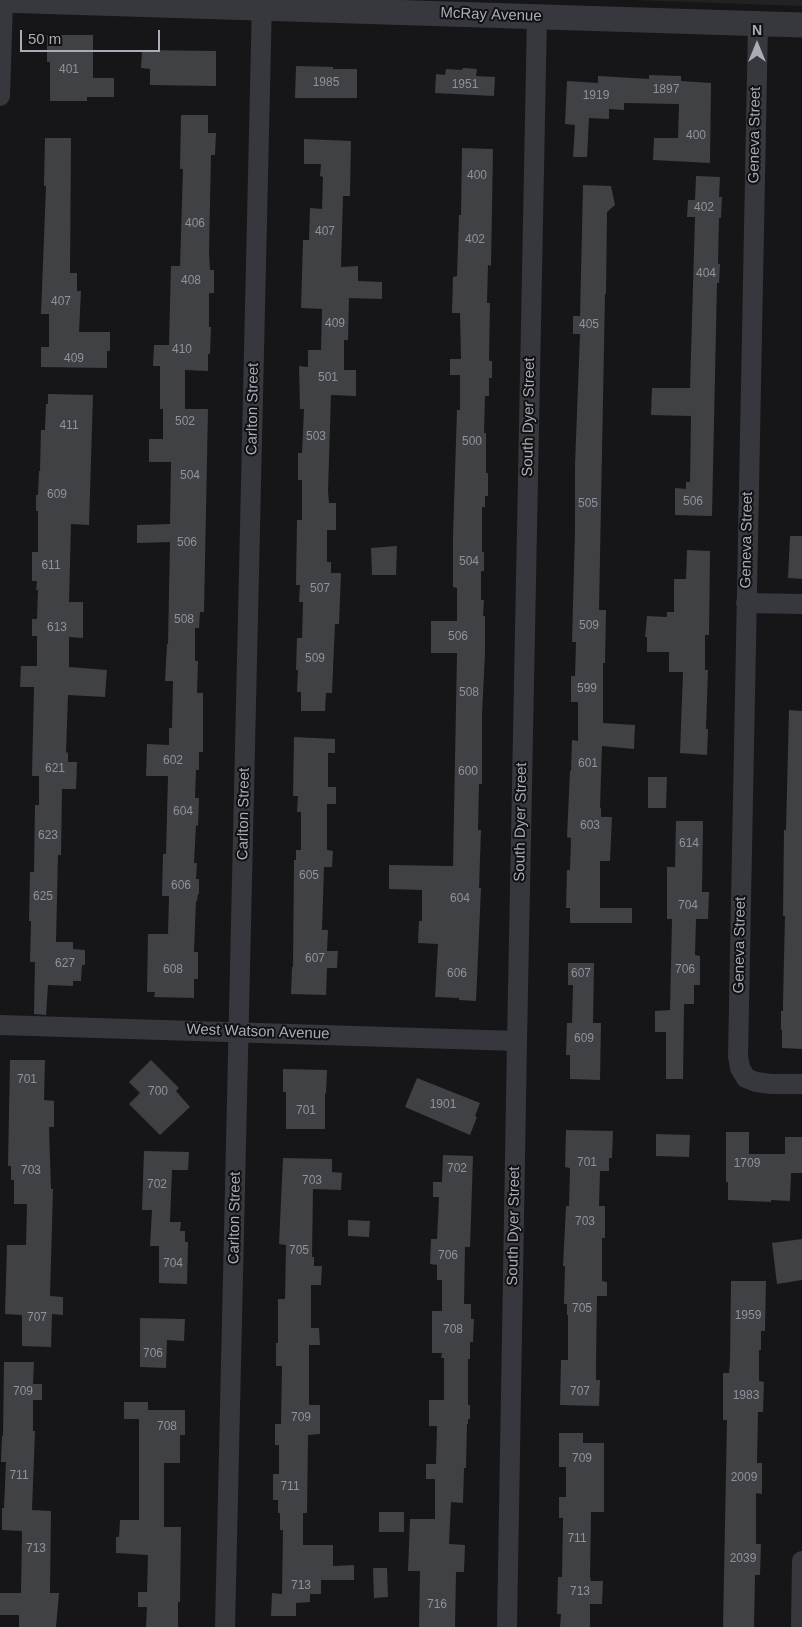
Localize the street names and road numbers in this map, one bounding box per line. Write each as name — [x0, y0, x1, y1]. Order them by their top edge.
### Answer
street label: McRay Avenue — [440, 4, 542, 26]
street label: Geneva Street — [745, 86, 765, 184]
street label: South Dyer Street — [519, 357, 539, 477]
street label: Carlton Street — [243, 363, 263, 455]
street label: Geneva Street — [737, 491, 757, 589]
street label: South Dyer Street — [511, 762, 531, 882]
street label: Carlton Street — [234, 768, 254, 860]
street label: Geneva Street — [730, 896, 750, 994]
street label: West Watson Avenue — [186, 1021, 330, 1043]
street label: South Dyer Street — [504, 1166, 524, 1286]
street label: Carlton Street — [225, 1172, 245, 1264]

